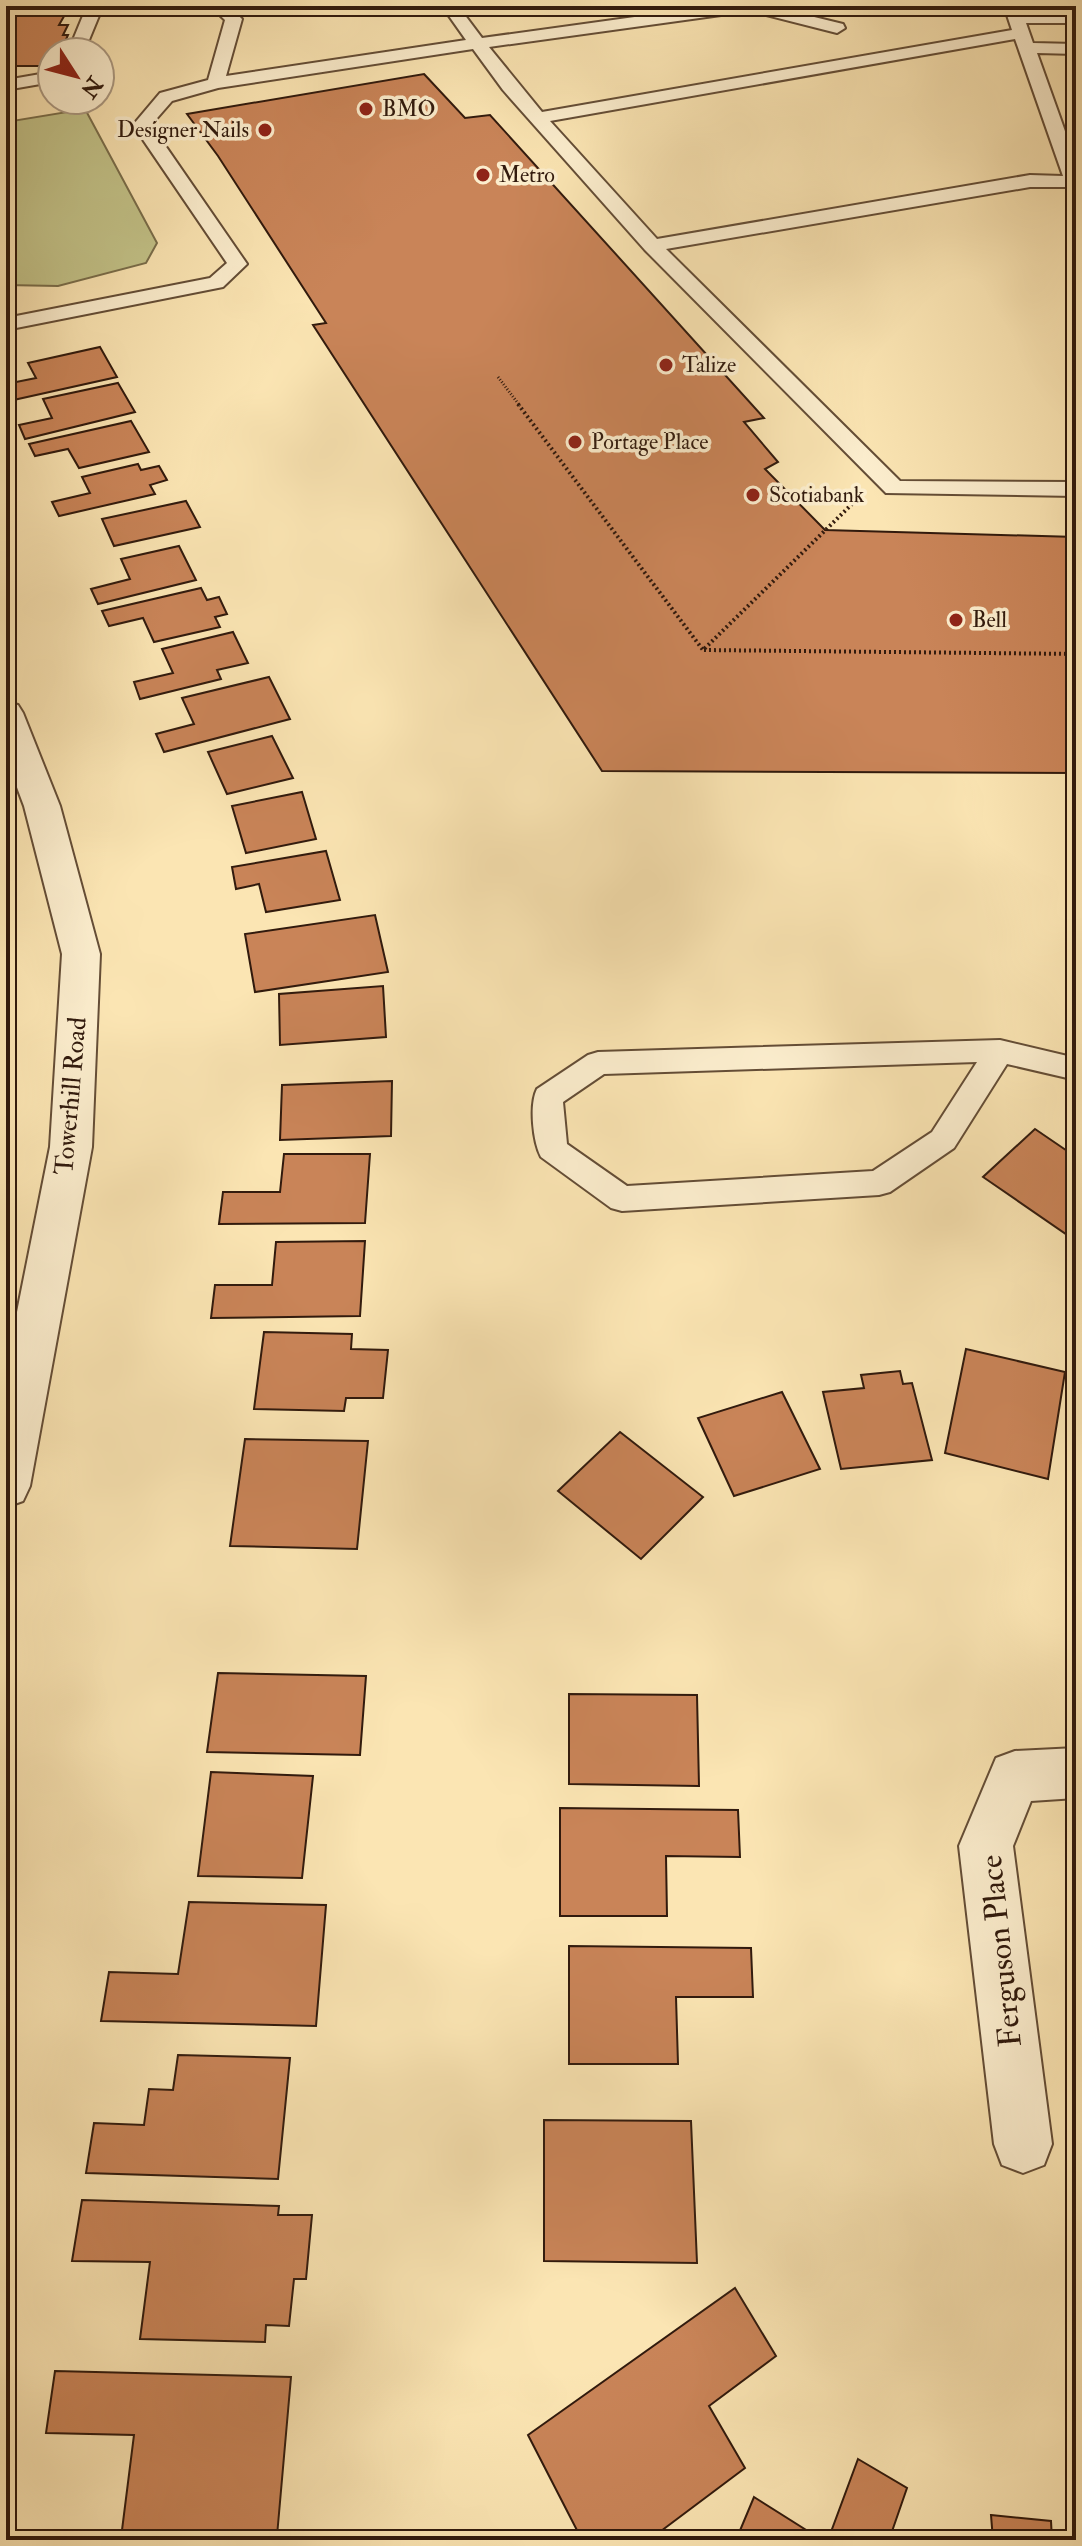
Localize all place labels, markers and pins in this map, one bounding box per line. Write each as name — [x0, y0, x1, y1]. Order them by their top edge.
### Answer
place label: BMO — [382, 95, 435, 123]
marker: BMO — [357, 100, 375, 118]
place label: Designer Nails — [117, 116, 249, 144]
marker: Designer Nails — [256, 121, 274, 139]
place label: Metro — [499, 161, 555, 189]
marker: Metro — [474, 166, 492, 184]
place label: Talize — [682, 351, 736, 379]
marker: Talize — [657, 356, 675, 374]
place label: Portage Place — [591, 428, 709, 456]
marker: Portage Place — [566, 433, 584, 451]
place label: Scotiabank — [769, 481, 865, 509]
marker: Scotiabank — [744, 486, 762, 504]
place label: Bell — [972, 606, 1007, 634]
marker: Bell — [947, 611, 965, 629]

